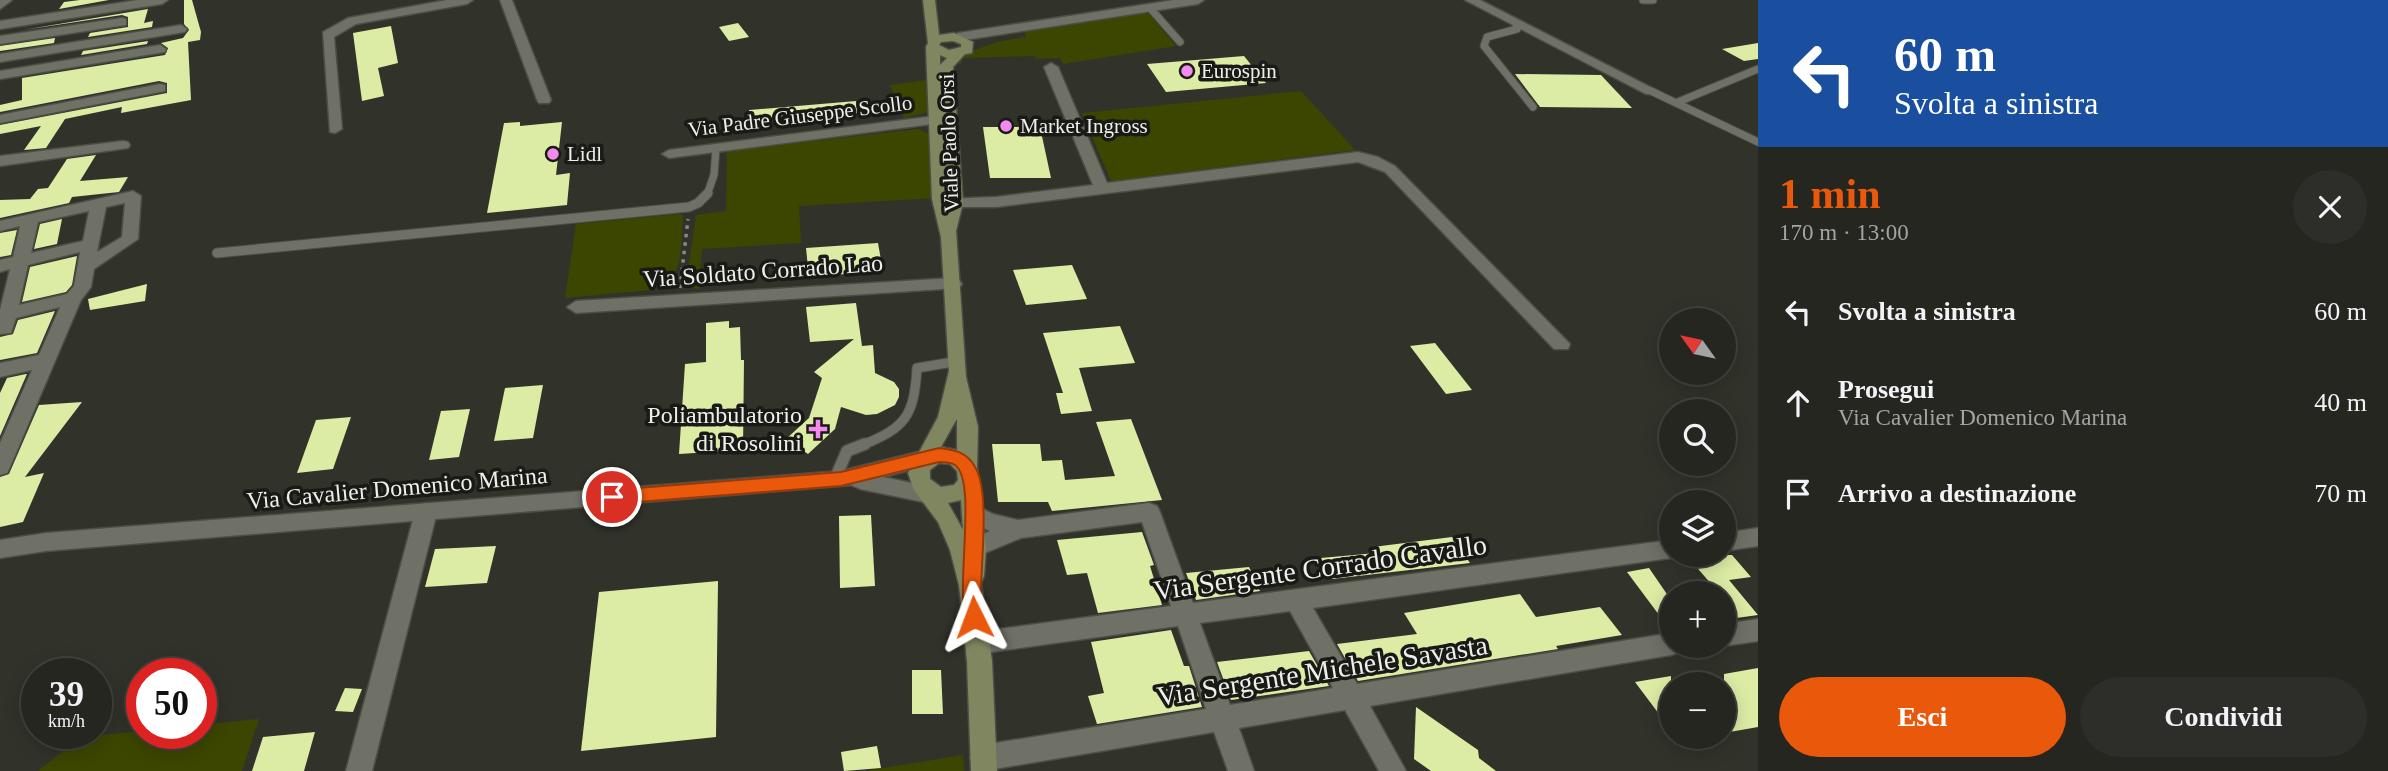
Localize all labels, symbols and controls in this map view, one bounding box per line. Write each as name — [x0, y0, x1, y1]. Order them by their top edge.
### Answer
text: 60 m — [1894, 27, 1996, 82]
icon: left — [1779, 28, 1870, 119]
place label: Eurospin — [1201, 59, 1277, 83]
marker: Eurospin — [1179, 63, 1195, 79]
street label: Viale Paolo Orsi — [935, 73, 963, 213]
text: Svolta a sinistra — [1894, 85, 2098, 121]
street label: Via Padre Giuseppe Scollo — [687, 90, 913, 142]
place label: Market Ingross — [1020, 114, 1148, 138]
marker: Market Ingross — [998, 118, 1014, 134]
place label: Lidl — [567, 142, 602, 166]
marker: Lidl — [545, 146, 561, 162]
button: close — [2293, 170, 2367, 244]
text: 1 min — [1779, 171, 1881, 217]
text: 170 m · 13:00 — [1779, 220, 1909, 245]
street label: Via Soldato Corrado Lao — [642, 250, 884, 292]
icon: left — [1779, 293, 1817, 331]
text: Svolta a sinistra — [1838, 297, 2016, 326]
text: 60 m — [2314, 297, 2367, 326]
north arrow — [1659, 308, 1736, 385]
map controls — [1659, 308, 1736, 749]
text: Prosegui — [1838, 375, 1934, 404]
icon: ahead — [1779, 384, 1817, 422]
text: 40 m — [2314, 388, 2367, 417]
button: search — [1659, 399, 1736, 476]
place label: Poliambulatorio di Rosolini — [647, 402, 802, 456]
text: Via Cavalier Domenico Marina — [1838, 405, 2127, 430]
marker: Poliambulatorio di Rosolini — [808, 419, 828, 439]
street label: Via Cavalier Domenico Marina — [246, 462, 549, 514]
pin — [582, 467, 642, 527]
icon: arrive — [1779, 475, 1817, 513]
icon: arrive — [593, 478, 631, 516]
text: Arrivo a destinazione — [1838, 479, 2076, 508]
text: 70 m — [2314, 479, 2367, 508]
button: layers — [1659, 490, 1736, 567]
street label: Via Sergente Corrado Cavallo — [1152, 529, 1489, 606]
position arrow — [937, 580, 1011, 654]
button: + — [1659, 581, 1736, 658]
street label: Via Sergente Michele Savasta — [1154, 629, 1490, 712]
speed limit sign: 50 — [126, 658, 217, 749]
button: − — [1659, 672, 1736, 749]
text: 39 — [49, 675, 84, 714]
button: Esci — [1779, 677, 2066, 757]
button: Condividi — [2080, 677, 2367, 757]
text: km/h — [48, 711, 85, 731]

